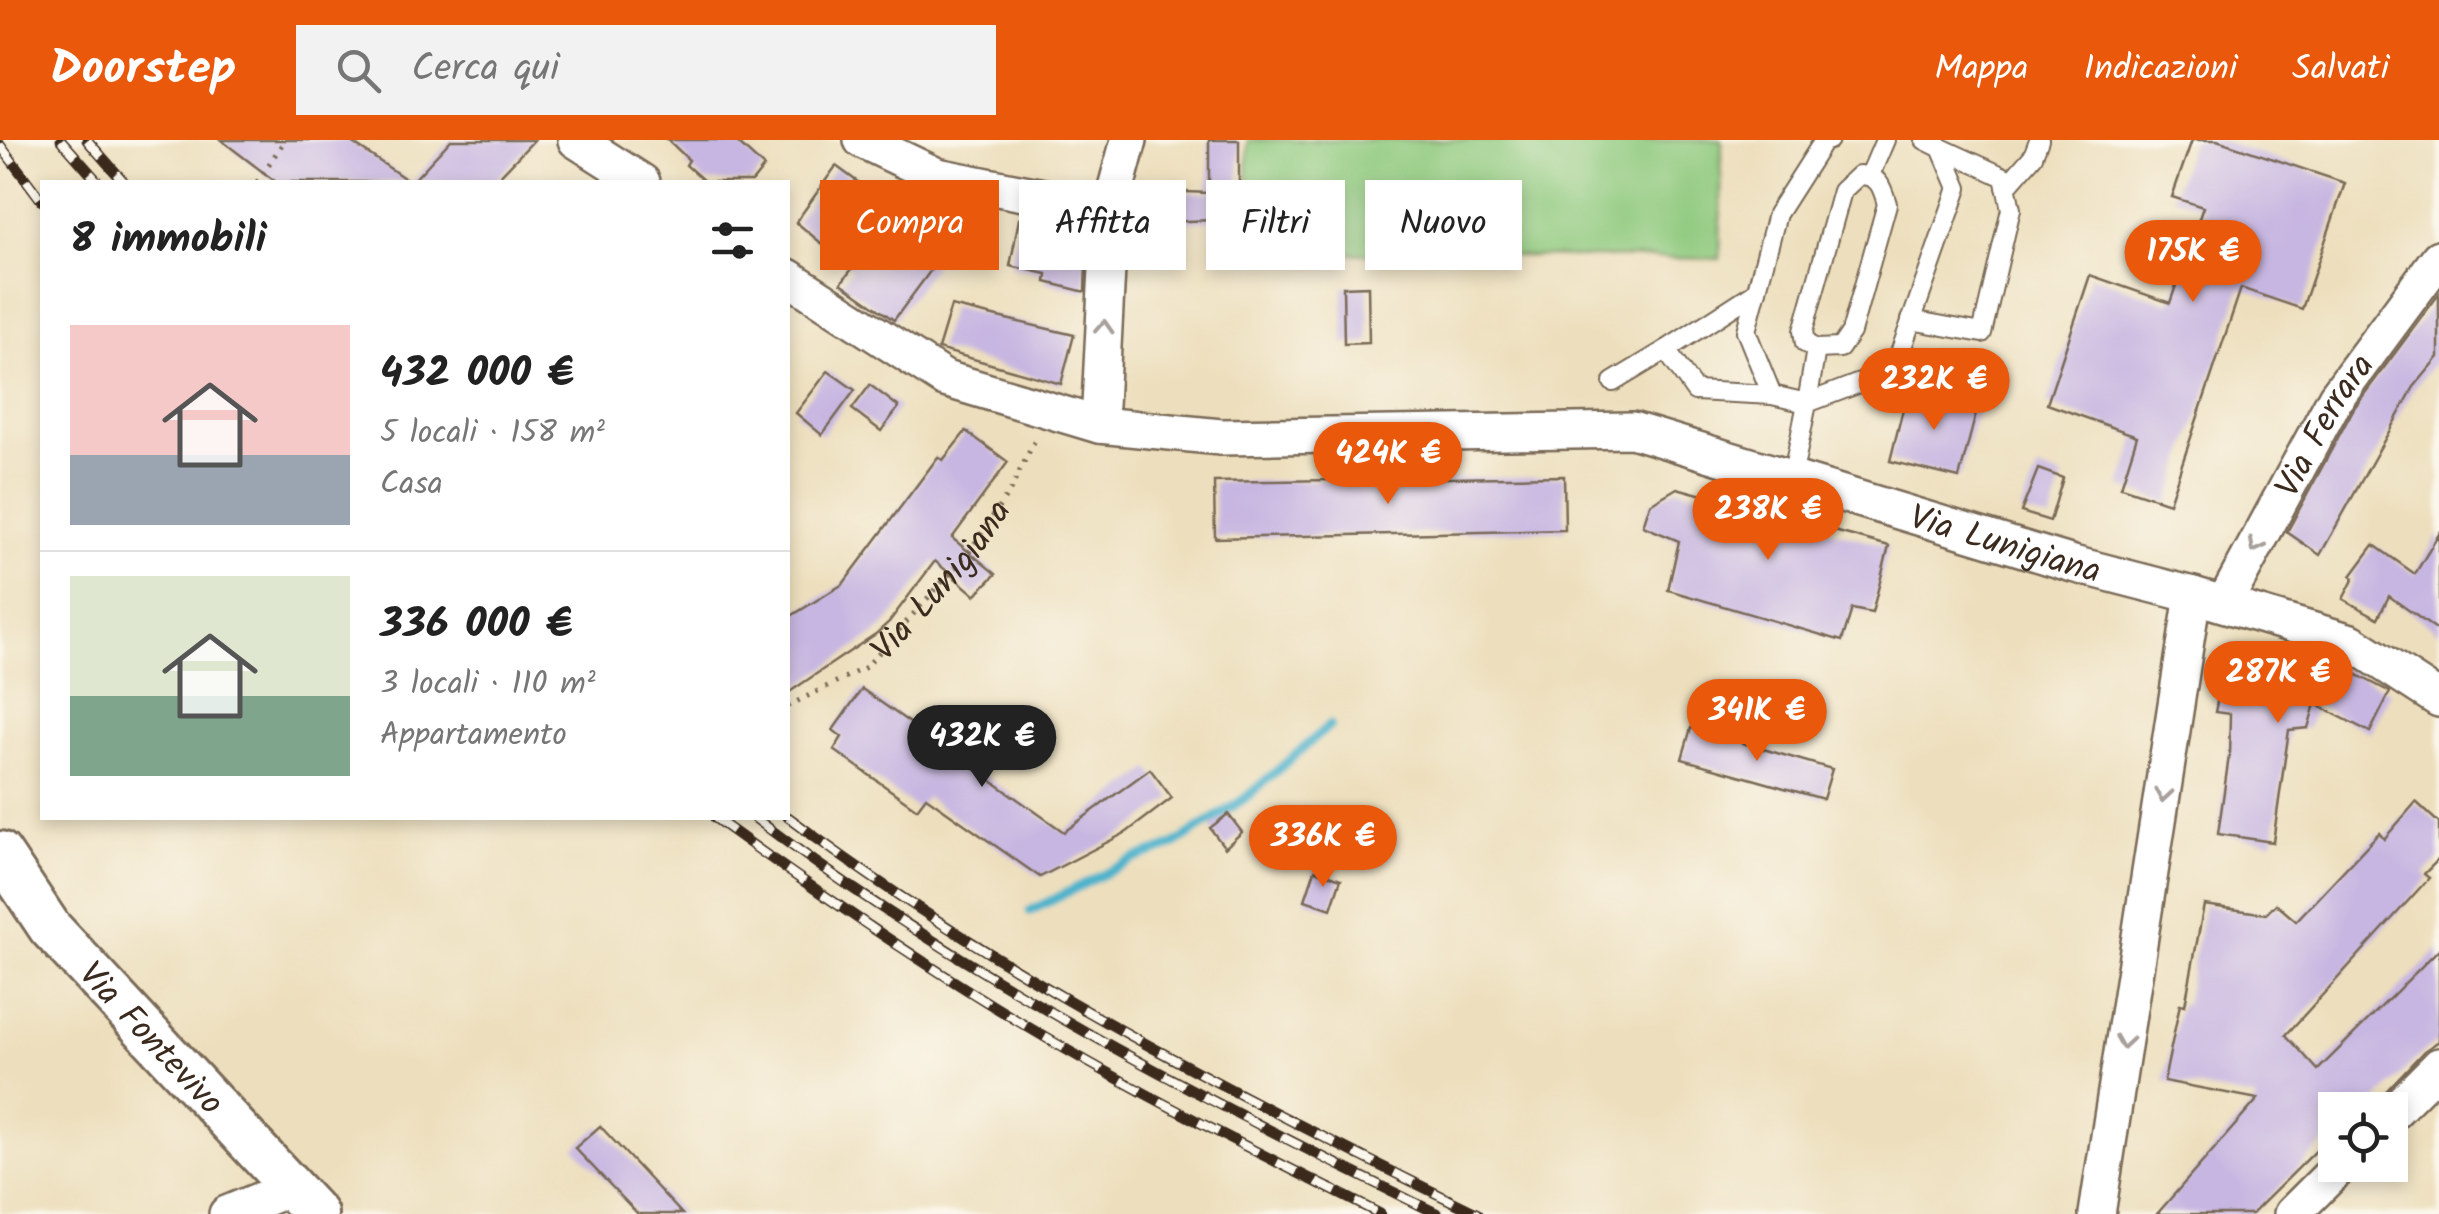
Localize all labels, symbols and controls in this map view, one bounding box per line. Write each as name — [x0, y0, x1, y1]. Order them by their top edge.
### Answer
search box — [296, 25, 996, 115]
text: Doorstep — [50, 32, 236, 108]
text: Cerca qui — [411, 40, 559, 100]
text: Mappa — [1935, 42, 2028, 98]
text: Indicazioni — [2083, 42, 2237, 98]
text: Salvati — [2292, 42, 2389, 98]
icon: search — [331, 43, 386, 98]
chip: Compra — [820, 180, 999, 270]
chip: Affitta — [1019, 180, 1186, 270]
chip: Filtri — [1206, 180, 1345, 270]
chip: Nuovo — [1365, 180, 1522, 270]
text: 8 immobili — [70, 207, 267, 274]
icon: filters — [705, 213, 760, 268]
pin: 175K € — [2112, 220, 2274, 305]
text: 175K € — [2147, 227, 2239, 278]
one-way arrow — [1093, 319, 1114, 335]
text: 432 000 € — [380, 341, 574, 408]
street label: Via Ferrara — [2262, 343, 2390, 508]
pin: 232K € — [1853, 348, 2015, 433]
text: 232K € — [1881, 355, 1987, 406]
icon: home — [150, 365, 270, 485]
text: 5 locali · 158 m² — [380, 408, 605, 459]
pin: 424K € — [1307, 422, 1469, 507]
text: 424K € — [1335, 429, 1441, 480]
text: Casa — [380, 459, 443, 510]
pin: 238K € — [1687, 478, 1849, 563]
text: 238K € — [1715, 485, 1821, 536]
street label: Via Lunigiana — [858, 489, 1027, 676]
street label: Via Lunigiana — [1902, 491, 2106, 601]
one-way arrow — [2248, 536, 2268, 554]
text: 336 000 € — [380, 592, 572, 659]
icon: home — [150, 616, 270, 736]
pin: 287K € — [2197, 641, 2359, 726]
text: 287K € — [2226, 648, 2330, 699]
text: 3 locali · 110 m² — [380, 659, 596, 710]
pin: 341K € — [1676, 679, 1838, 764]
text: 341K € — [1709, 686, 1805, 737]
pin: 432K € — [901, 705, 1063, 790]
text: Appartamento — [380, 710, 567, 761]
text: 432K € — [929, 712, 1035, 763]
one-way arrow — [2153, 787, 2174, 803]
pin: 336K € — [1242, 805, 1404, 890]
text: 336K € — [1271, 812, 1375, 863]
street label: Via Fontevivo — [64, 950, 236, 1130]
one-way arrow — [2115, 1034, 2136, 1050]
map controls — [2318, 1092, 2408, 1182]
button: locate — [2318, 1092, 2408, 1182]

